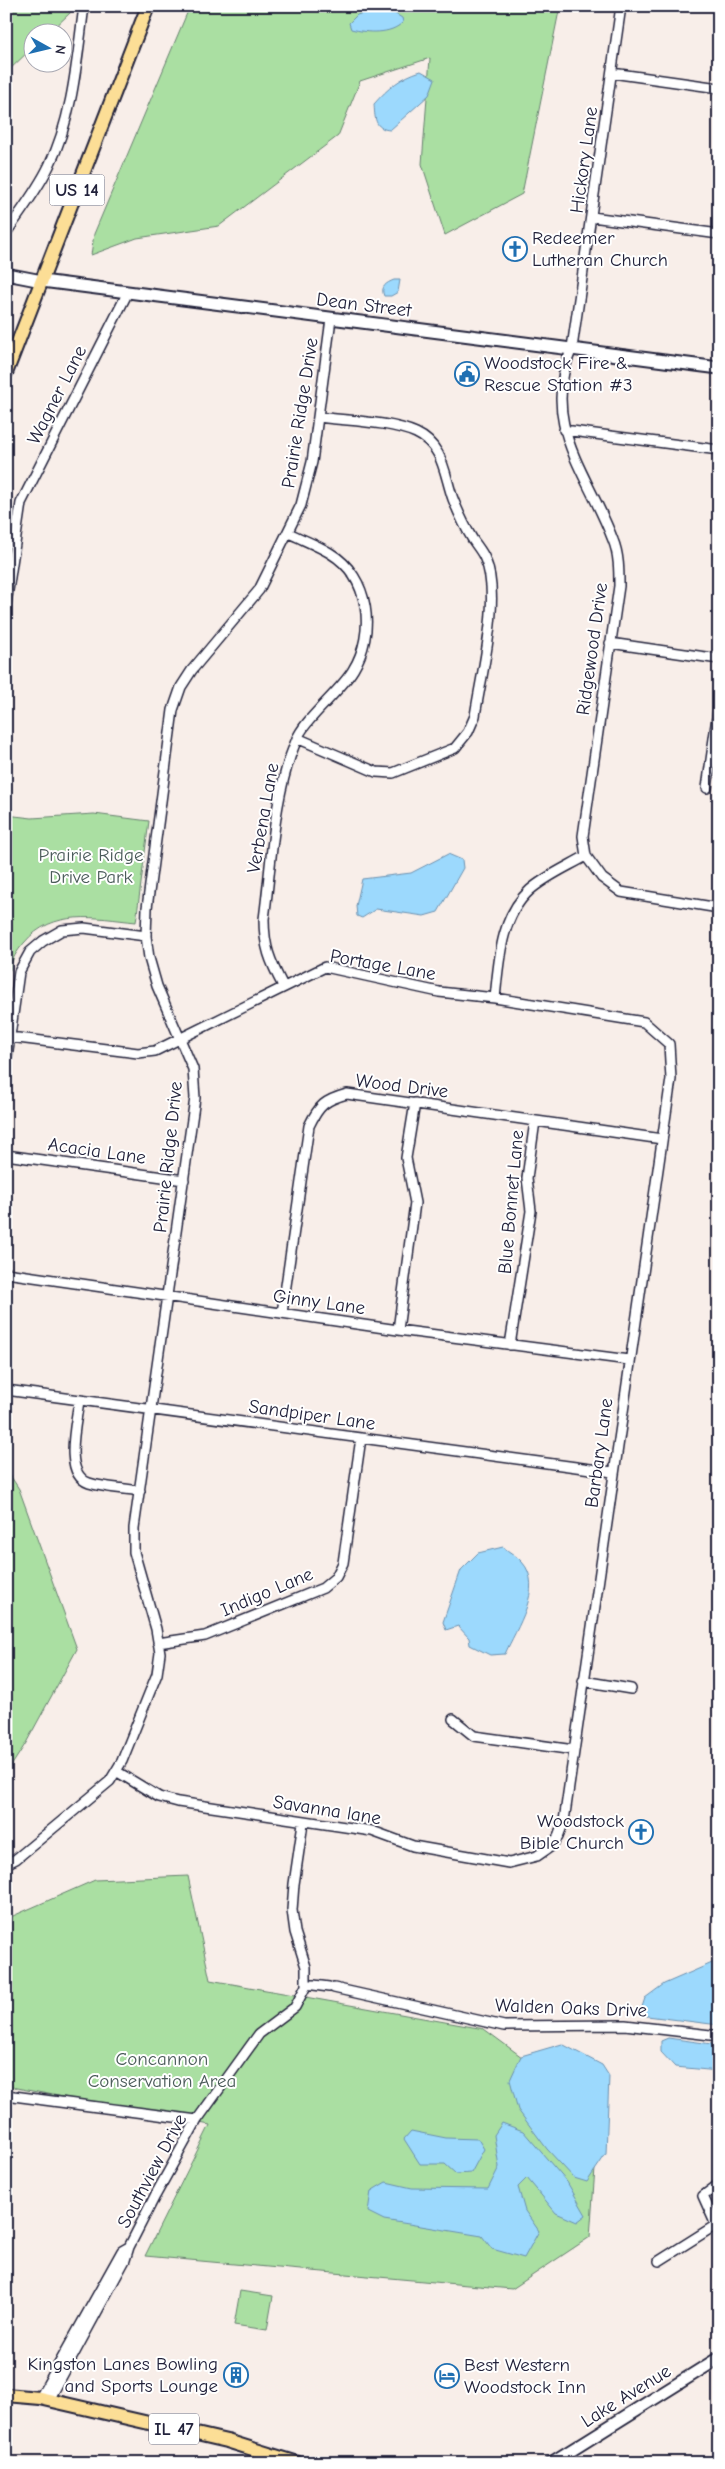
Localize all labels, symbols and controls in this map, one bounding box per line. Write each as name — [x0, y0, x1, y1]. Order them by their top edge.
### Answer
north arrow — [22, 22, 72, 72]
text: N — [51, 44, 69, 55]
street label: Hickory Lane — [566, 105, 602, 215]
road number: US 14 — [50, 174, 104, 206]
place label: Redeemer Lutheran Church — [532, 227, 668, 271]
church icon: Redeemer Lutheran Church — [502, 236, 528, 262]
street label: Dean Street — [315, 288, 413, 322]
street label: Prairie Ridge Drive — [277, 336, 323, 490]
street label: Wagner Lane — [23, 342, 91, 448]
place label: Woodstock Fire & Rescue Station #3 — [484, 352, 633, 396]
public building icon: Woodstock Fire & Rescue Station #3 — [454, 361, 480, 387]
street label: Ridgewood Drive — [572, 581, 612, 717]
street label: Verbena Lane — [242, 761, 284, 875]
park label: Prairie Ridge Drive Park — [39, 844, 143, 888]
street label: Portage Lane — [328, 945, 438, 985]
street label: Wood Drive — [354, 1069, 450, 1103]
street label: Prairie Ridge Drive — [149, 1080, 187, 1234]
street label: Blue Bonnet Lane — [494, 1129, 528, 1275]
street label: Acacia Lane — [47, 1133, 147, 1169]
street label: Ginny Lane — [272, 1285, 366, 1319]
street label: Sandpiper Lane — [247, 1395, 377, 1435]
street label: Barbary Lane — [580, 1397, 618, 1509]
street label: Indigo Lane — [218, 1563, 316, 1621]
street label: Savanna lane — [272, 1791, 382, 1829]
place label: Woodstock Bible Church — [520, 1810, 625, 1854]
church icon: Woodstock Bible Church — [628, 1819, 654, 1845]
street label: Walden Oaks Drive — [495, 1994, 647, 2022]
park label: Concannon Conservation Area — [88, 2048, 236, 2092]
street label: Southview Drive — [113, 2110, 191, 2232]
place label: Kingston Lanes Bowling and Sports Lounge — [27, 2353, 218, 2397]
place label: Best Western Woodstock Inn — [464, 2354, 586, 2398]
street label: Lake Avenue — [577, 2360, 675, 2432]
building icon: Kingston Lanes Bowling and Sports Lounge — [223, 2362, 249, 2388]
hotel icon: Best Western Woodstock Inn — [434, 2363, 460, 2389]
road number: IL 47 — [149, 2414, 199, 2444]

